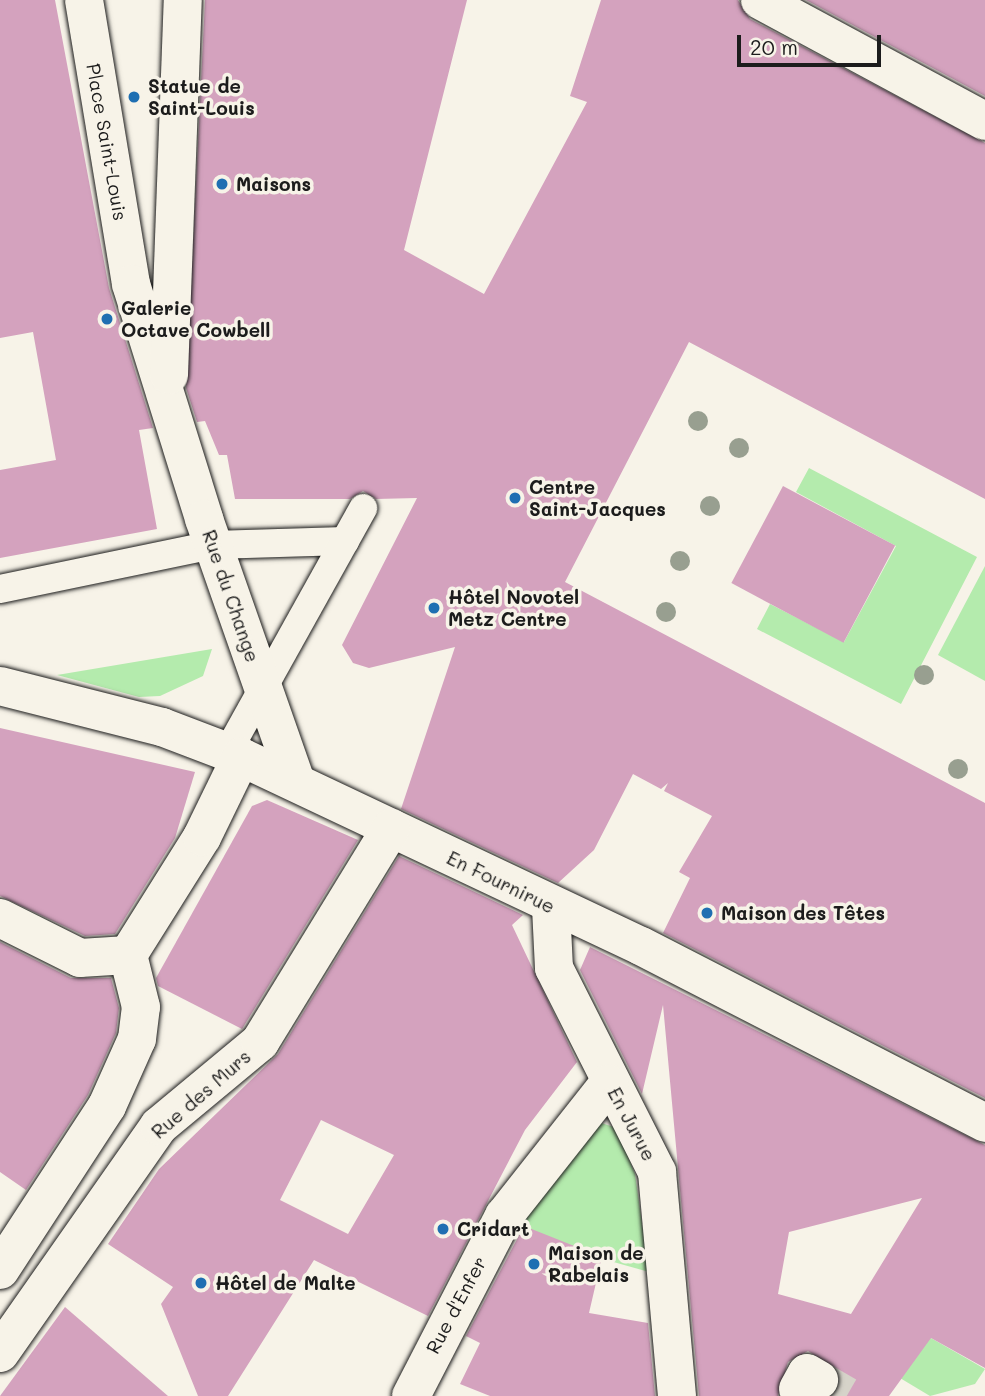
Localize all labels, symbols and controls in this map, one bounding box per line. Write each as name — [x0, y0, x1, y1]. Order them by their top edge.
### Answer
scale bar — [740, 21, 884, 65]
text: 20 m — [750, 33, 798, 60]
street label: Place Saint-Louis — [82, 62, 132, 222]
place label: Statue de Saint-Louis — [148, 75, 255, 119]
marker: Statue de Saint-Louis — [126, 89, 142, 105]
place label: Maisons — [236, 173, 311, 195]
marker: Maisons — [214, 176, 230, 192]
place label: Galerie Octave Cowbell — [121, 297, 270, 341]
marker: Galerie Octave Cowbell — [99, 311, 115, 327]
place label: Centre Saint-Jacques — [529, 476, 666, 520]
marker: Centre Saint-Jacques — [507, 490, 523, 506]
street label: Rue du Change — [198, 527, 264, 665]
place label: Hôtel Novotel Metz Centre — [448, 586, 579, 630]
marker: Hôtel Novotel Metz Centre — [426, 600, 442, 616]
street label: En Fournirue — [443, 846, 559, 918]
place label: Maison des Têtes — [721, 902, 885, 924]
marker: Maison des Têtes — [699, 905, 715, 921]
street label: Rue des Murs — [147, 1045, 255, 1143]
street label: En Jurue — [603, 1083, 661, 1165]
place label: Cridart — [457, 1218, 529, 1240]
marker: Cridart — [435, 1221, 451, 1237]
place label: Maison de Rabelais — [548, 1242, 644, 1286]
street label: Rue d'Enfer — [421, 1253, 491, 1357]
marker: Maison de Rabelais — [526, 1256, 542, 1272]
place label: Hôtel de Malte — [215, 1272, 356, 1294]
marker: Hôtel de Malte — [193, 1275, 209, 1291]

